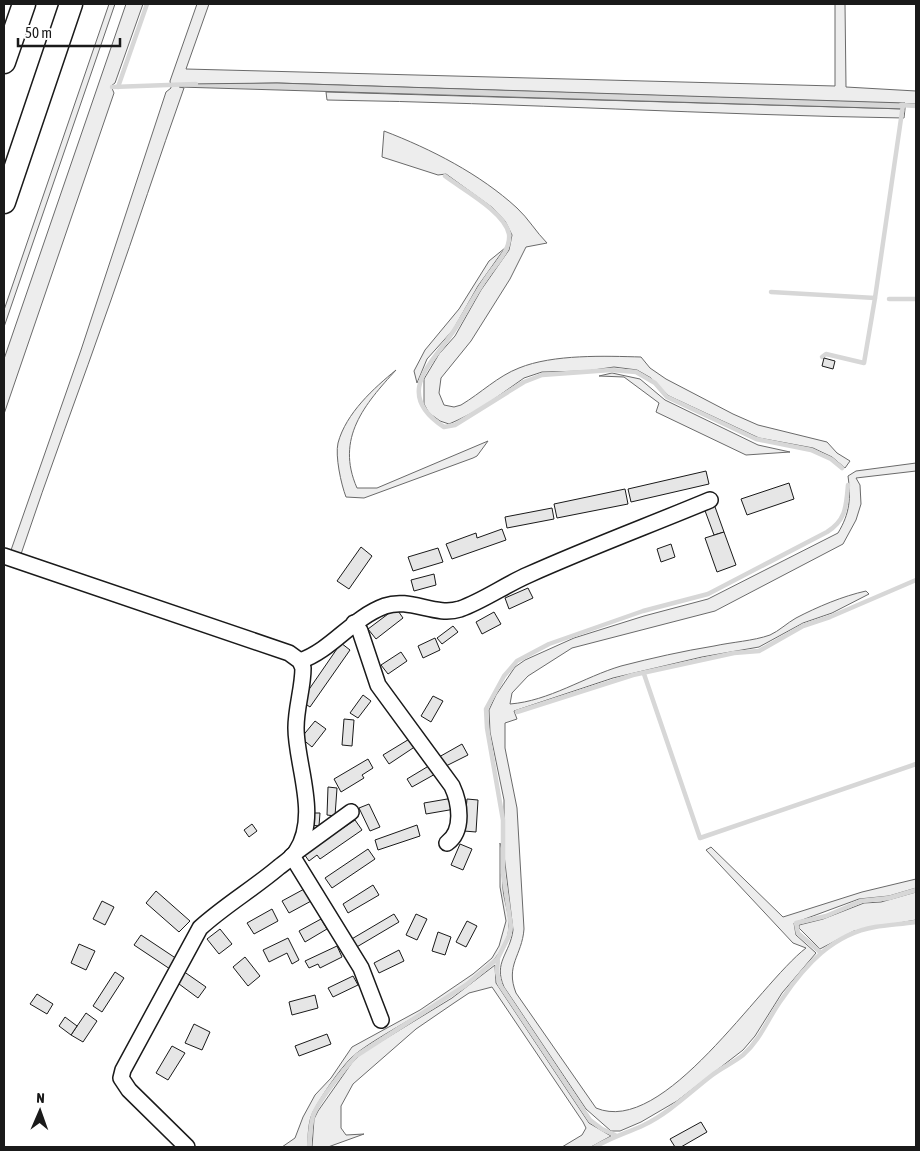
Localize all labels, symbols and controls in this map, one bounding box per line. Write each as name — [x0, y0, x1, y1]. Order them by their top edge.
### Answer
scale bar — [18, 15, 120, 47]
text: 50 m — [25, 24, 52, 41]
north arrow — [15, 1086, 65, 1136]
text: N — [36, 1090, 45, 1106]

